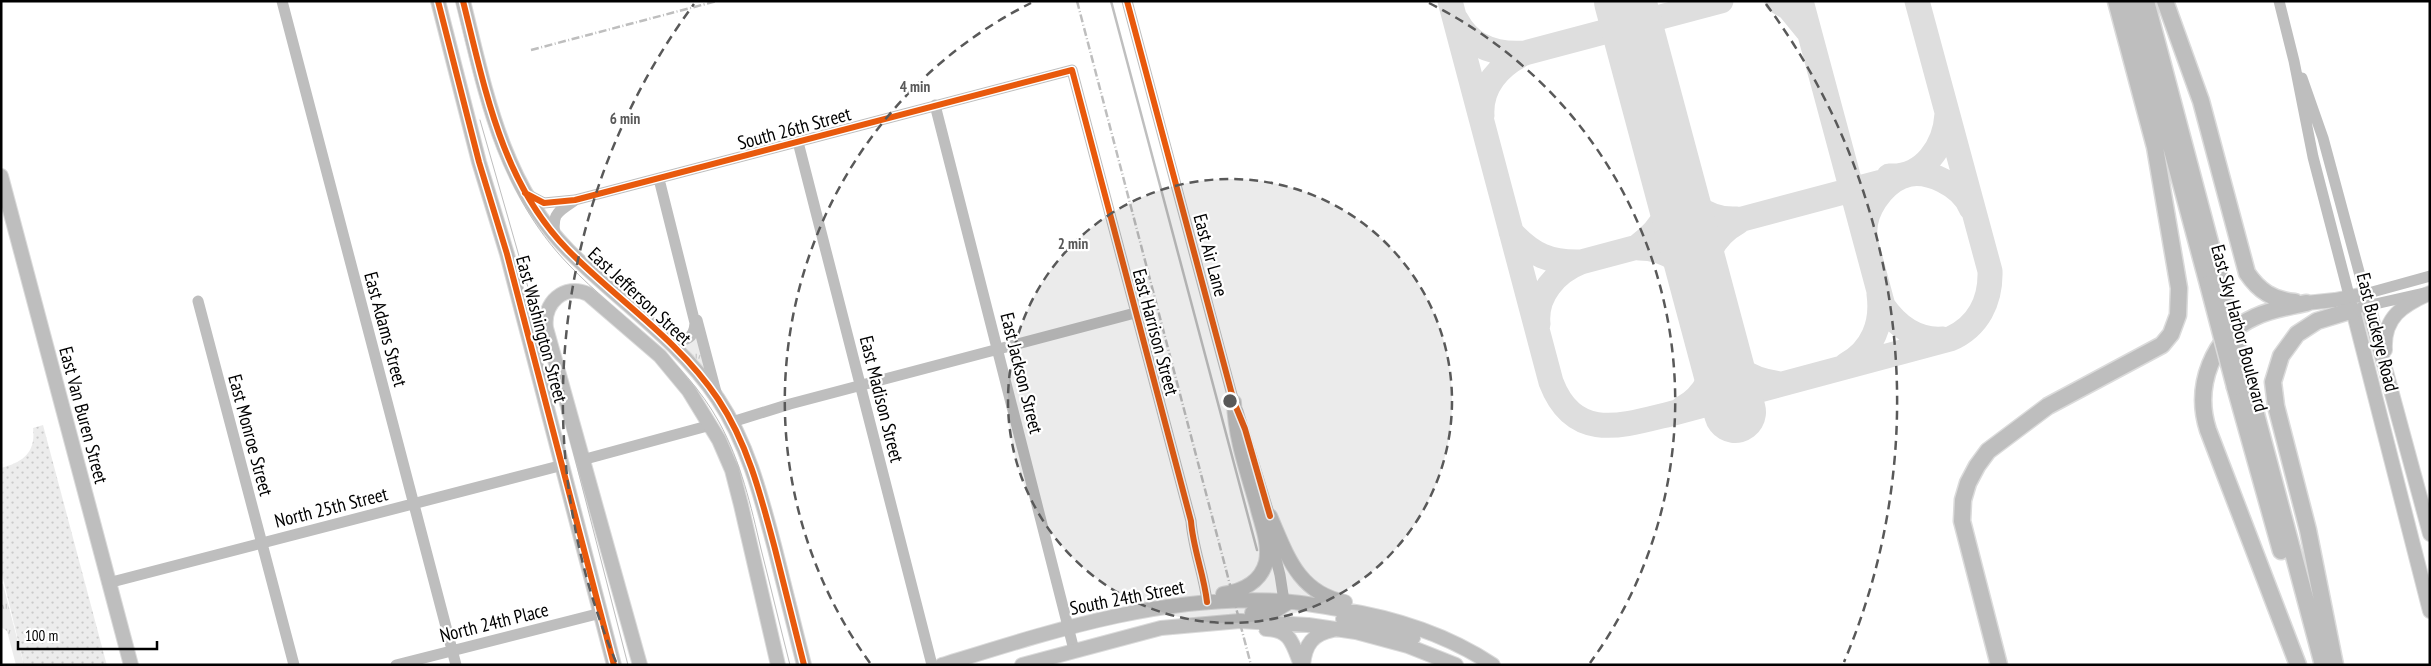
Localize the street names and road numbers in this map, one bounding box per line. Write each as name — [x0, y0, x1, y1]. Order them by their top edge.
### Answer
street label: South 26th Street — [735, 101, 854, 155]
street label: East Air Lane — [1188, 211, 1234, 299]
street label: East Jefferson Street — [583, 242, 697, 351]
street label: East Sky Harbor Boulevard — [2206, 242, 2274, 414]
street label: East Washington Street — [511, 253, 573, 406]
street label: East Harrison Street — [1128, 266, 1185, 399]
street label: East Adams Street — [359, 269, 413, 390]
street label: East Buckeye Road — [2352, 270, 2404, 394]
street label: East Jackson Street — [995, 310, 1049, 437]
street label: East Madison Street — [855, 333, 910, 466]
street label: East Van Buren Street — [54, 344, 114, 487]
street label: East Monroe Street — [223, 372, 279, 499]
street label: North 25th Street — [272, 481, 391, 533]
street label: South 24th Street — [1068, 574, 1187, 620]
street label: North 24th Place — [437, 597, 551, 647]

